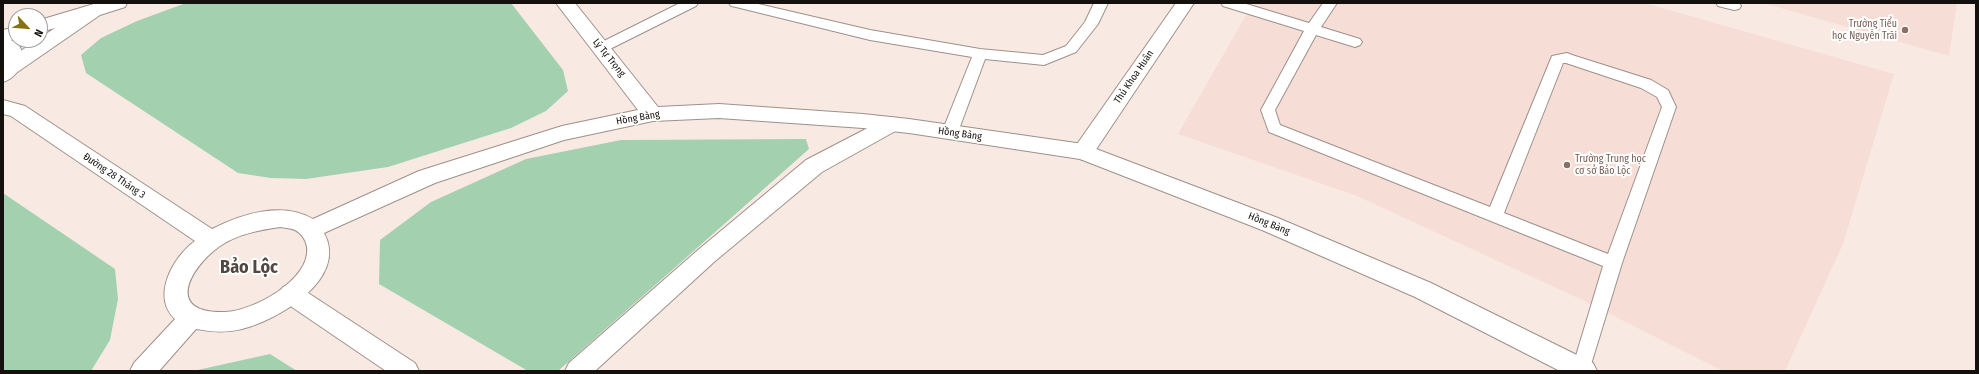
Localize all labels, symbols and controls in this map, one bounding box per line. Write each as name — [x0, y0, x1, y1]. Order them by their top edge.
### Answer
north arrow — [8, 8, 48, 48]
place label: Trường Tiểu học Nguyễn Trãi — [1832, 18, 1897, 42]
marker: Trường Tiểu học Nguyễn Trãi — [1900, 25, 1910, 35]
text: N — [31, 27, 46, 39]
street label: Lý Tự Trọng — [590, 37, 628, 79]
street label: Thủ Khoa Huân — [1112, 48, 1156, 106]
street label: Hồng Bàng — [615, 108, 661, 128]
street label: Hồng Bàng — [937, 125, 983, 143]
street label: Đường 28 Tháng 3 — [81, 151, 147, 201]
place label: Trường Trung học cơ sở Bảo Lộc — [1575, 153, 1646, 176]
marker: Trường Trung học cơ sở Bảo Lộc — [1562, 160, 1572, 170]
street label: Hồng Bàng — [1246, 210, 1292, 238]
district label: Bảo Lộc — [220, 257, 278, 279]

